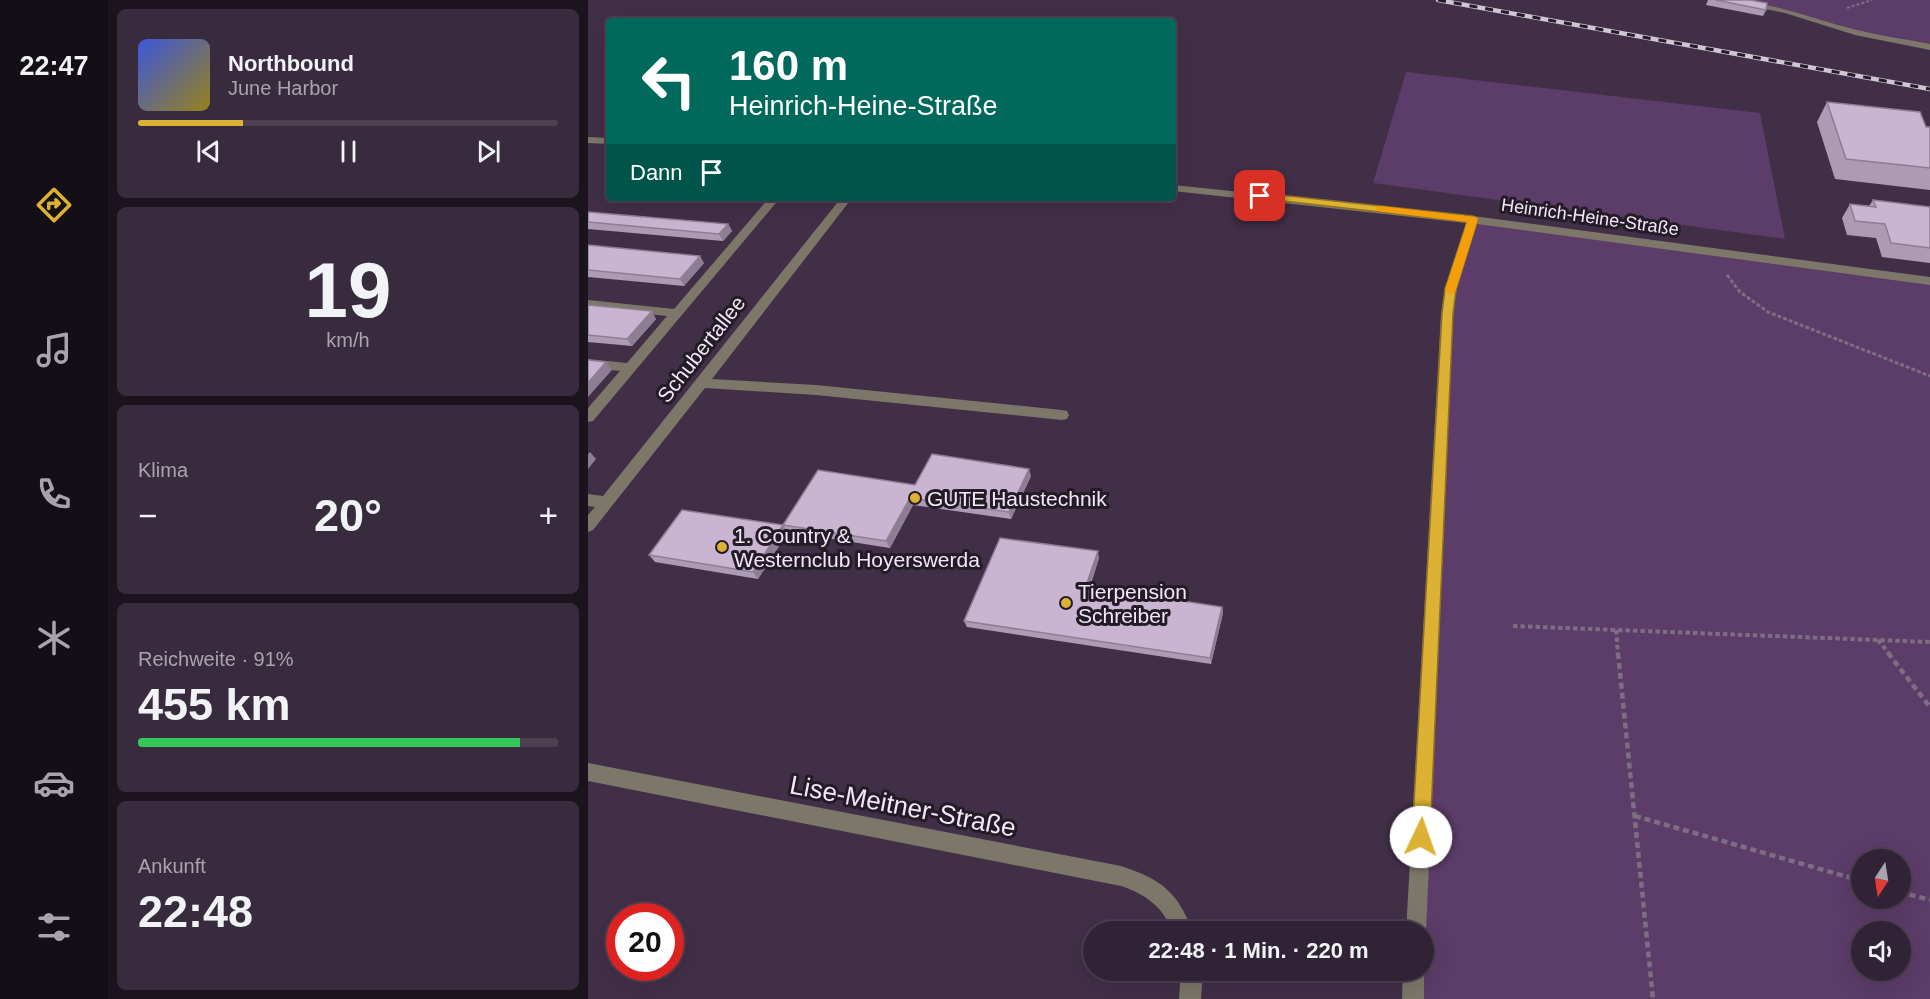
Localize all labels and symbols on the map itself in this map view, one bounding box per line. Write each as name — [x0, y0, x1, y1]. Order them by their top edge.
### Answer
pin — [1234, 170, 1285, 221]
street label: Heinrich-Heine-Straße — [1500, 195, 1680, 239]
street label: Schubertallee — [652, 291, 750, 407]
place label: GUTE Haustechnik — [927, 487, 1107, 510]
marker: GUTE Haustechnik — [908, 491, 922, 505]
place label: 1. Country & Westernclub Hoyerswerda — [734, 524, 980, 571]
marker: 1. Country & Westernclub Hoyerswerda — [715, 540, 729, 554]
place label: Tierpension Schreiber — [1078, 580, 1187, 627]
marker: Tierpension Schreiber — [1059, 596, 1073, 610]
street label: Lise-Meitner-Straße — [787, 769, 1019, 843]
position arrow — [1389, 805, 1453, 869]
north arrow — [1851, 849, 1911, 909]
speed limit sign: 20 — [606, 903, 684, 981]

